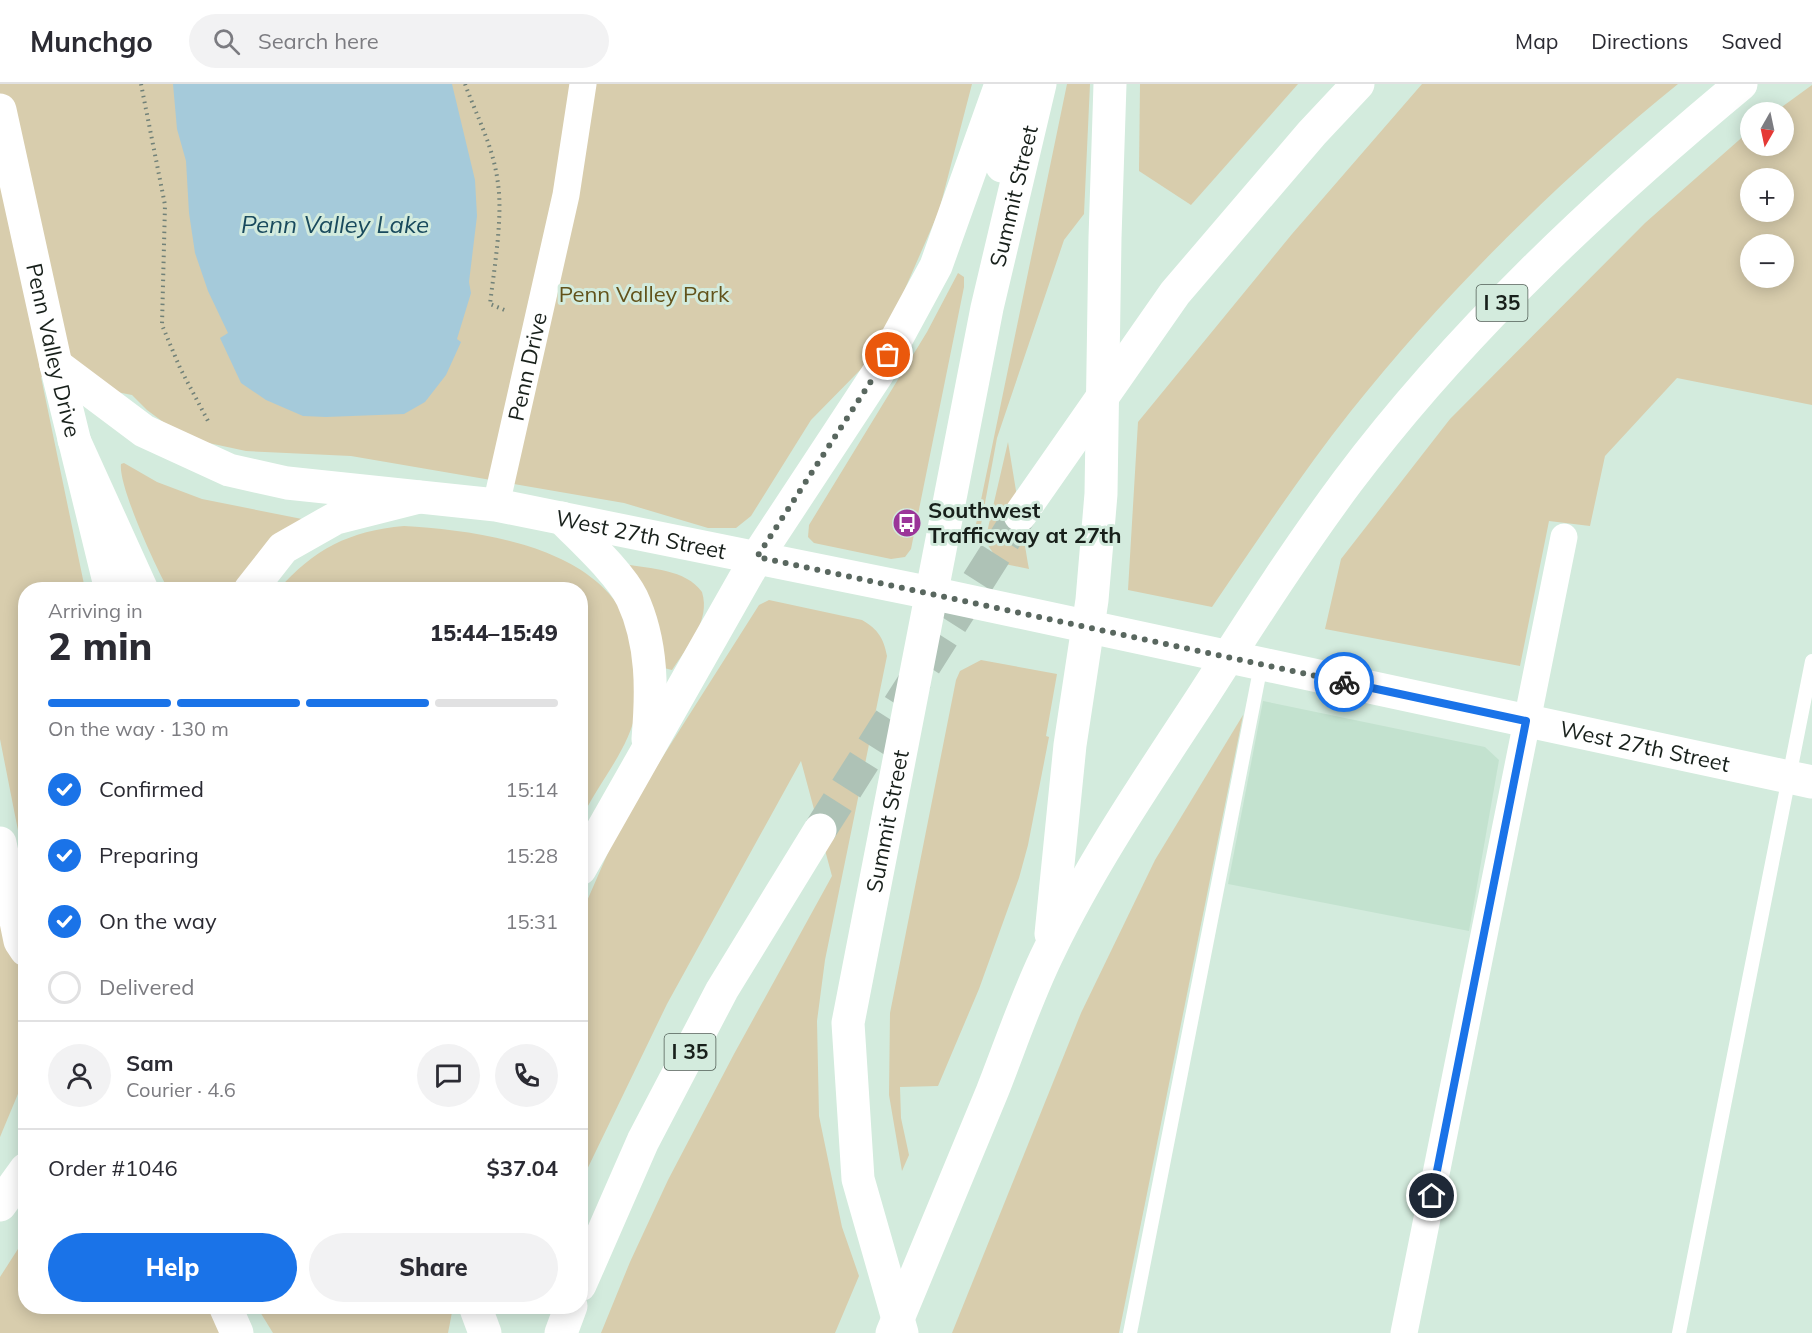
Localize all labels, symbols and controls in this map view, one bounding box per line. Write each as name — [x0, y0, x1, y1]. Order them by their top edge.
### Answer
search box — [189, 14, 609, 68]
text: Munchgo — [30, 24, 153, 59]
icon: search — [210, 25, 243, 58]
text: Search here — [258, 27, 379, 55]
text: Map — [1515, 28, 1558, 54]
text: Directions — [1591, 28, 1688, 54]
text: Saved — [1721, 28, 1782, 54]
north arrow — [1740, 102, 1794, 156]
map controls — [1740, 102, 1794, 288]
street label: Summit Street — [983, 122, 1044, 270]
button: + — [1740, 168, 1794, 222]
water label: Penn Valley Lake — [241, 209, 429, 239]
button: − — [1740, 234, 1794, 288]
street label: Penn Valley Drive — [20, 261, 87, 440]
park label: Penn Valley Park — [559, 280, 730, 308]
road number: I 35 — [1476, 285, 1528, 321]
street label: Penn Drive — [501, 309, 553, 423]
pin — [862, 329, 913, 380]
icon: bag — [871, 338, 904, 371]
place label: Southwest Trafficway at 27th — [928, 496, 1121, 549]
street label: West 27th Street — [553, 503, 729, 565]
bus stop icon: Southwest Trafficway at 27th — [891, 507, 923, 539]
text: Arriving in — [48, 598, 143, 623]
text: 15:44–15:49 — [430, 619, 558, 647]
text: 2 min — [48, 621, 153, 670]
courier — [1314, 652, 1374, 712]
icon: bike — [1328, 666, 1361, 699]
street label: West 27th Street — [1557, 714, 1733, 778]
text: On the way · 130 m — [48, 716, 229, 741]
street label: Summit Street — [860, 747, 915, 895]
icon: check — [48, 773, 81, 806]
text: Confirmed — [99, 775, 204, 803]
text: 15:14 — [505, 777, 558, 802]
icon: check — [48, 839, 81, 872]
text: Preparing — [99, 841, 199, 869]
text: 15:28 — [505, 843, 558, 868]
icon: check — [48, 905, 81, 938]
text: On the way — [99, 907, 217, 935]
text: 15:31 — [505, 909, 558, 934]
text: Delivered — [99, 973, 194, 1001]
road number: I 35 — [664, 1034, 716, 1070]
button: person — [48, 1044, 111, 1107]
button: chat — [417, 1044, 480, 1107]
button: phone — [495, 1044, 558, 1107]
text: Sam — [126, 1049, 174, 1077]
text: Courier · 4.6 — [126, 1077, 236, 1102]
text: Order #1046 — [48, 1154, 178, 1182]
text: $37.04 — [487, 1154, 558, 1182]
pin — [1406, 1170, 1457, 1221]
icon: home — [1415, 1179, 1448, 1212]
button: Help — [48, 1233, 297, 1302]
button: Share — [309, 1233, 558, 1302]

